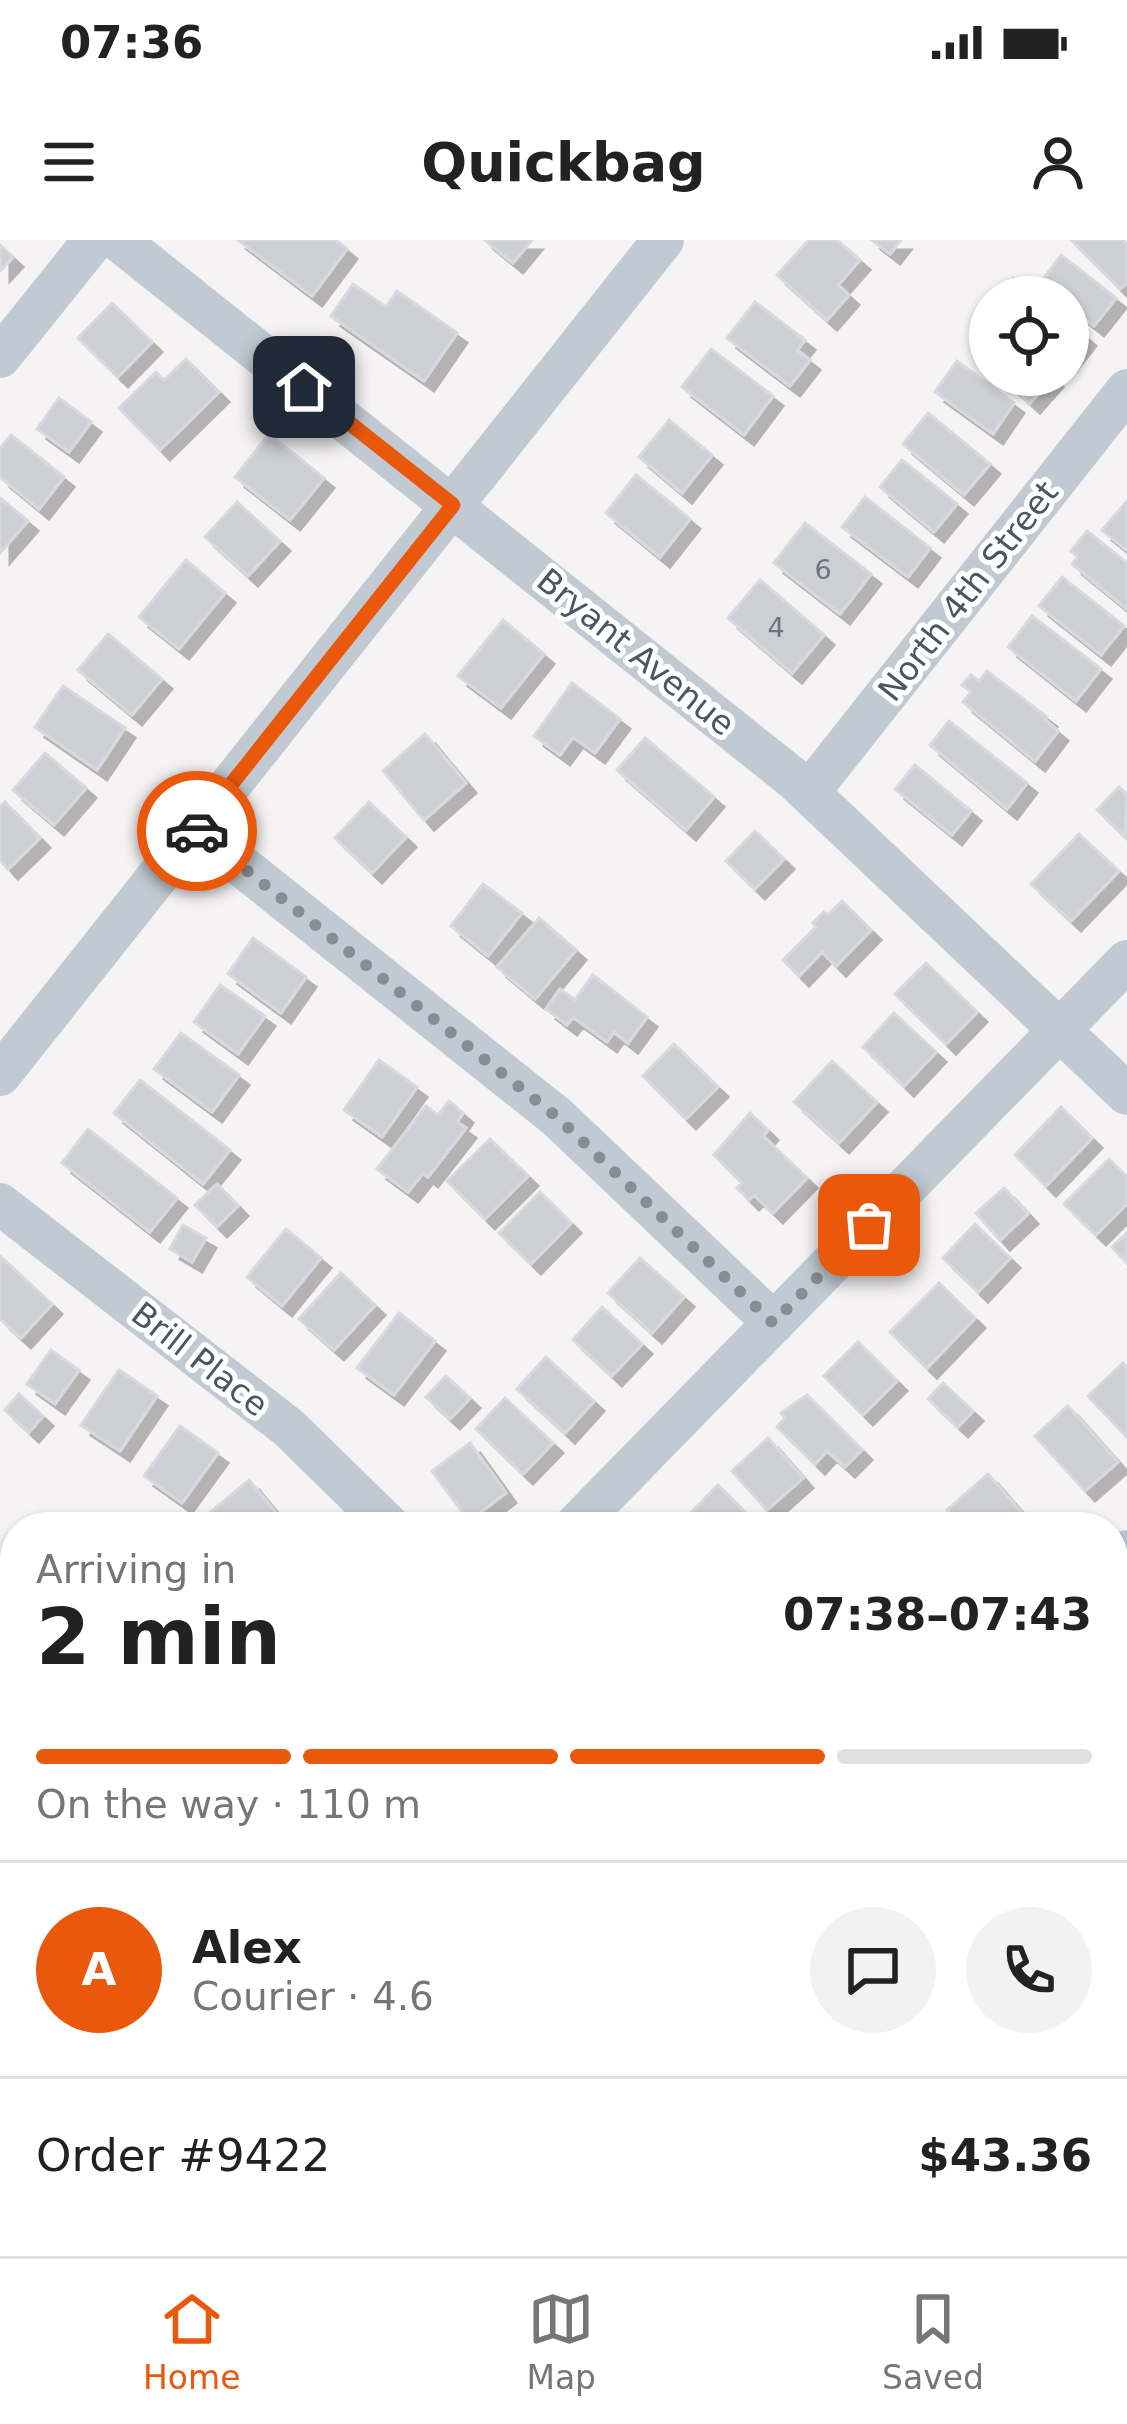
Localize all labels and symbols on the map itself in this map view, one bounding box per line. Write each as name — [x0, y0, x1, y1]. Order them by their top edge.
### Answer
pin — [253, 336, 355, 438]
street label: North 4th Street — [870, 473, 1066, 709]
house number: 6 — [814, 554, 832, 585]
street label: Bryant Avenue — [529, 560, 743, 744]
house number: 4 — [767, 612, 785, 643]
courier — [137, 771, 257, 891]
pin — [818, 1174, 920, 1276]
street label: Brill Place — [124, 1294, 276, 1424]

